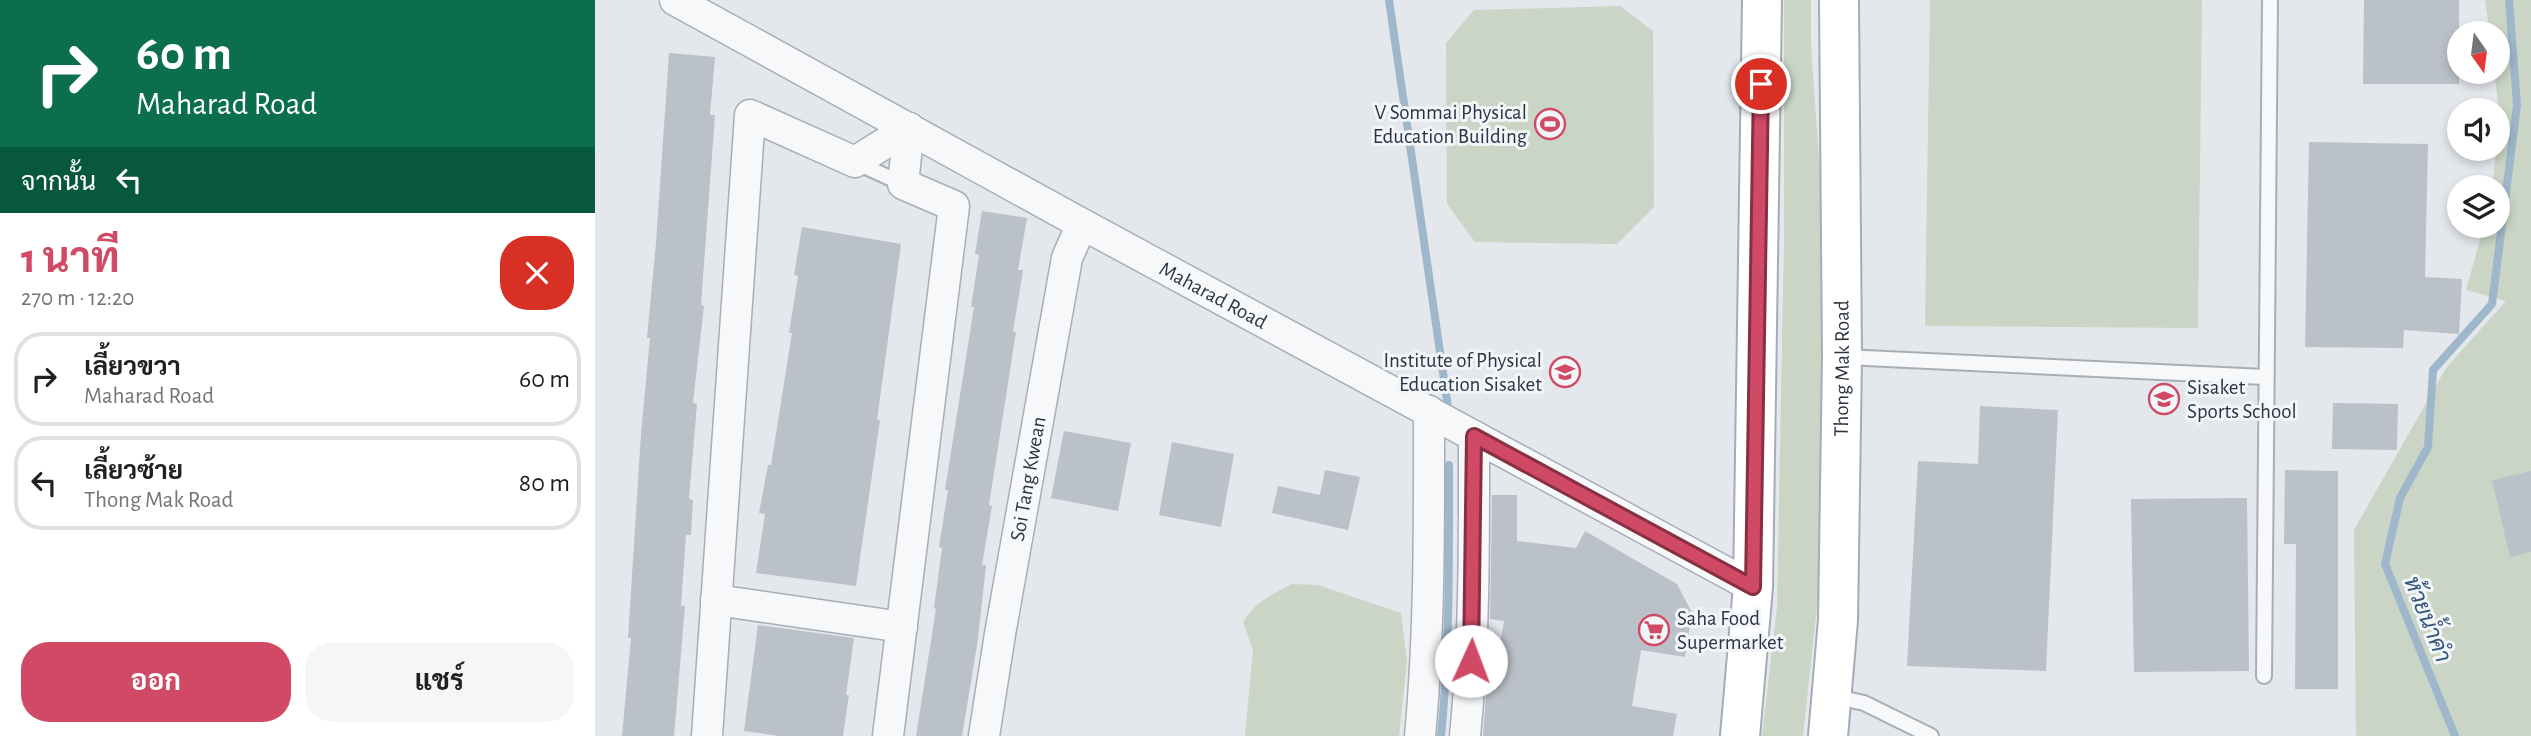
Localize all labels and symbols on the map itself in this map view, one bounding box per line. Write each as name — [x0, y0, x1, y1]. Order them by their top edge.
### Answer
north arrow — [2447, 21, 2509, 84]
pin — [1731, 54, 1791, 114]
place label: V Sommai Physical Education Building — [1373, 102, 1528, 147]
sports icon: V Sommai Physical Education Building — [1533, 107, 1567, 141]
street label: Maharad Road — [1156, 258, 1271, 333]
street label: Thong Mak Road — [1831, 300, 1853, 437]
place label: Institute of Physical Education Sisaket — [1383, 350, 1542, 395]
school or university icon: Institute of Physical Education Sisaket — [1548, 355, 1582, 389]
place label: Sisaket Sports School — [2187, 377, 2297, 422]
school or university icon: Sisaket Sports School — [2147, 382, 2181, 416]
street label: Soi Tang Kwean — [1007, 415, 1050, 543]
water label: ห้วยน้ำคำ — [2399, 570, 2463, 666]
place label: Saha Food Supermarket — [1677, 608, 1784, 653]
supermarket icon: Saha Food Supermarket — [1637, 613, 1671, 647]
position arrow — [1434, 624, 1508, 698]

